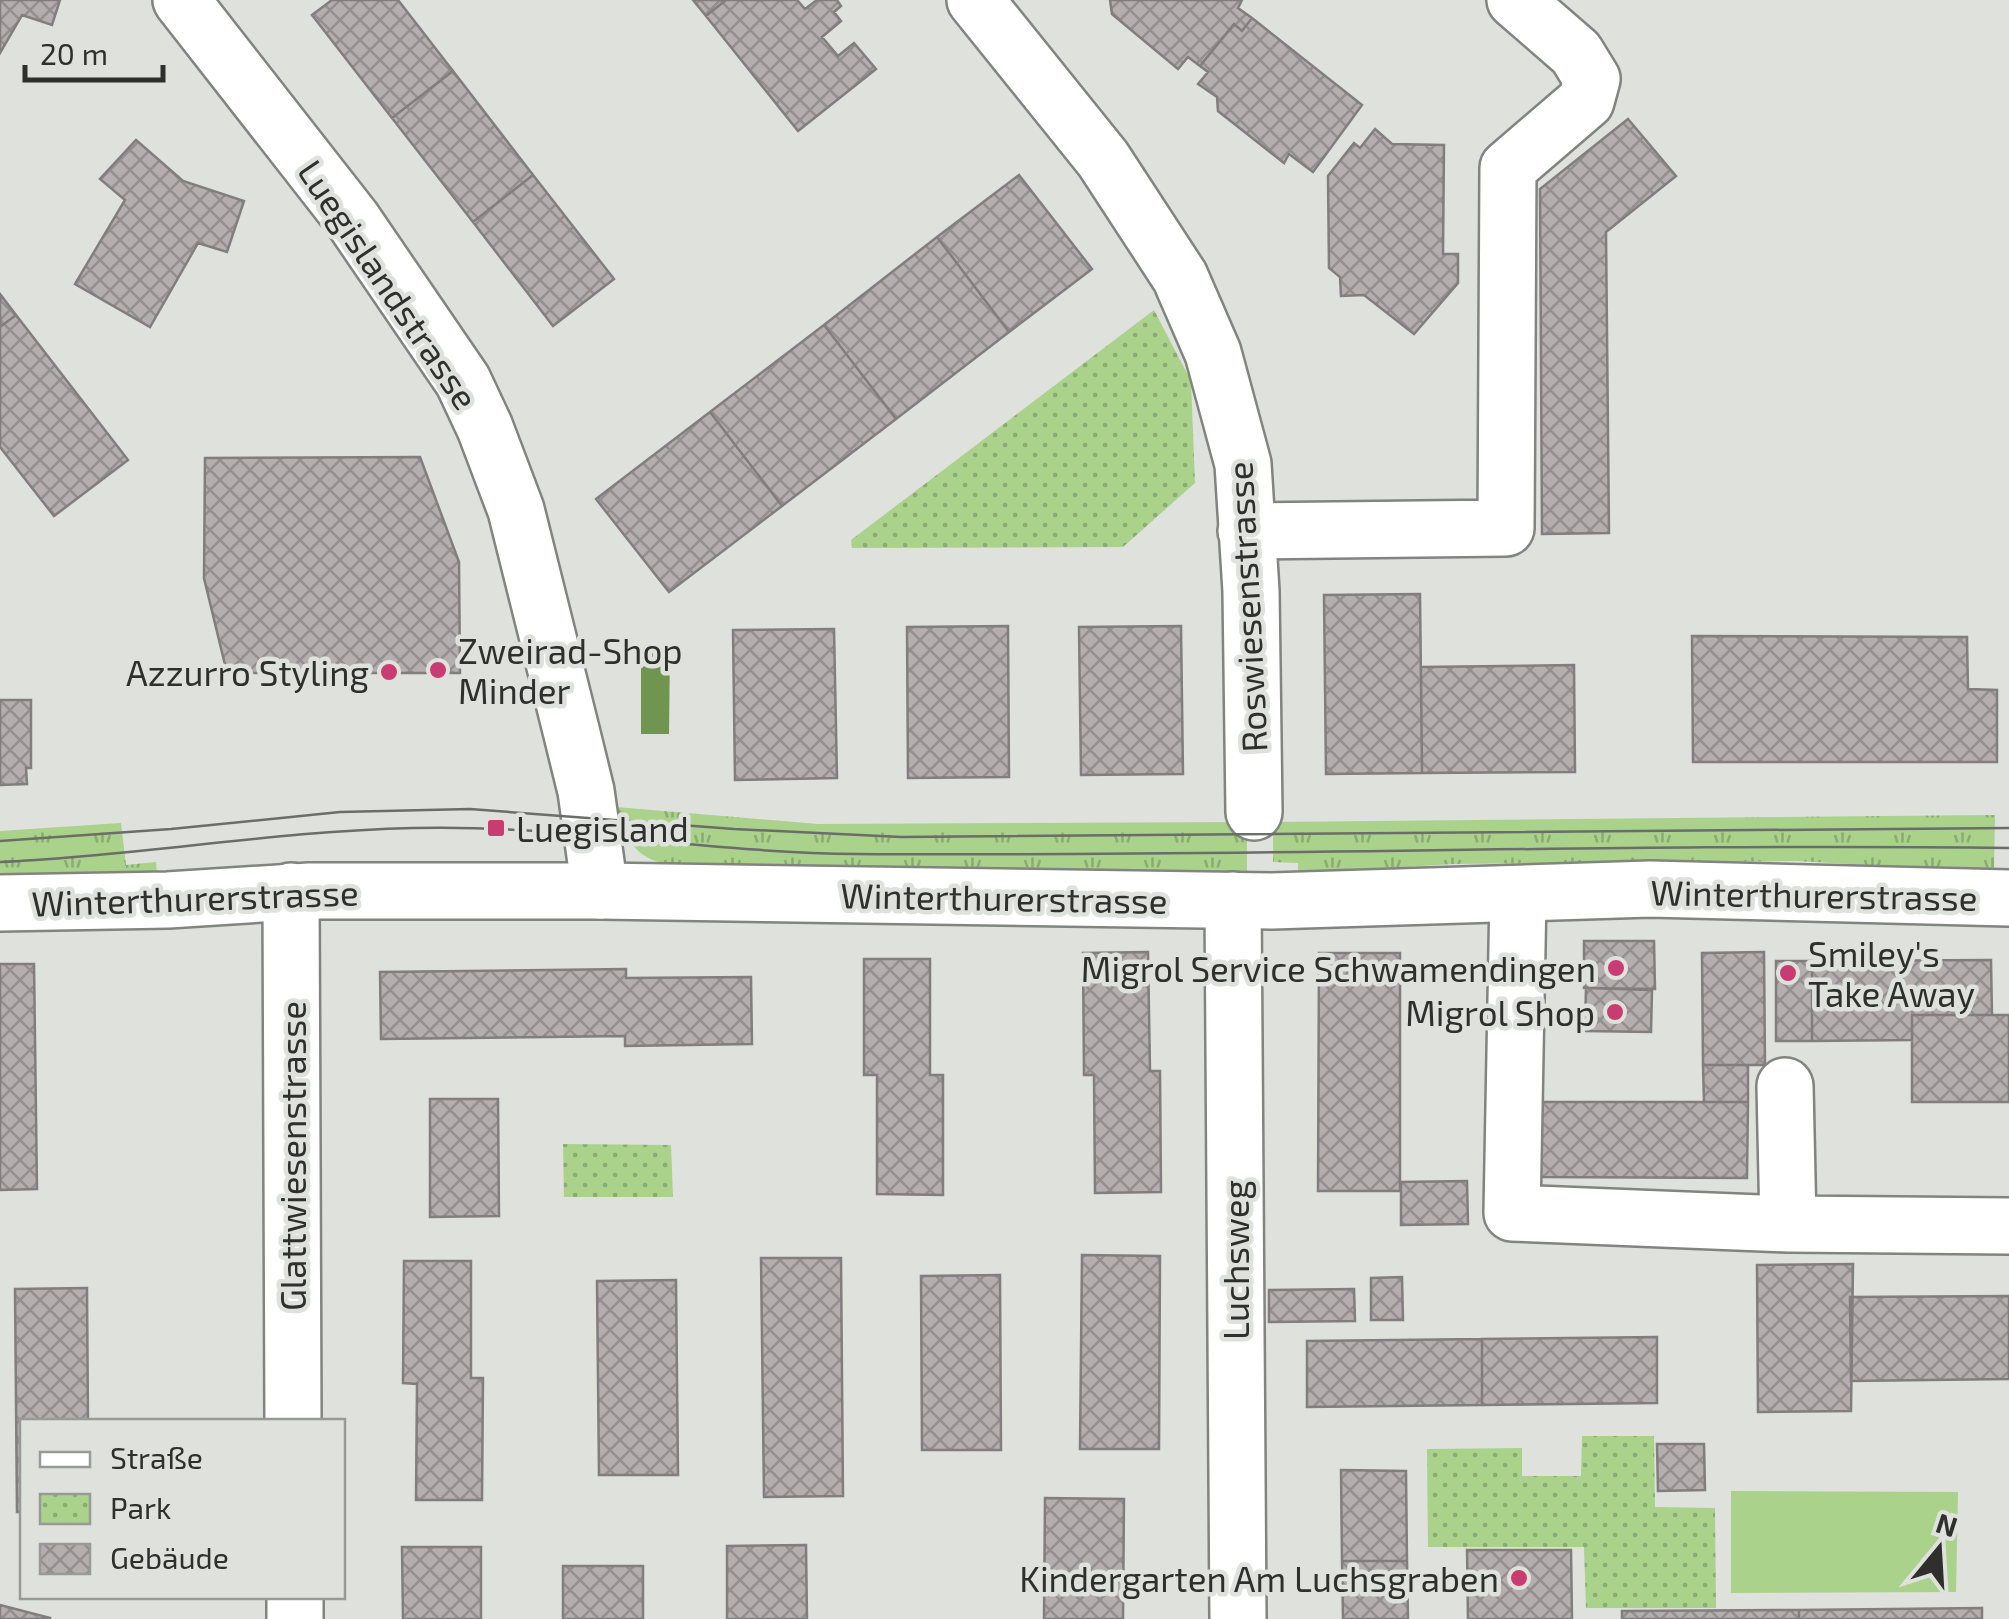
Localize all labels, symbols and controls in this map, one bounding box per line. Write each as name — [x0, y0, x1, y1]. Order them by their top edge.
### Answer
scale bar — [25, 20, 162, 82]
text: 20 m — [40, 35, 108, 71]
street label: Luegislandstrasse — [290, 151, 488, 417]
street label: Roswiesenstrasse — [1217, 461, 1275, 753]
place label: Zweirad-Shop Minder — [458, 629, 683, 711]
place label: Azzurro Styling — [126, 651, 369, 693]
marker: Zweirad-Shop Minder — [427, 659, 449, 681]
marker: Azzurro Styling — [378, 661, 400, 683]
place label: Luegisland — [516, 807, 689, 849]
marker: Luegisland — [485, 817, 507, 839]
street label: Winterthurerstrasse — [31, 870, 359, 924]
street label: Winterthurerstrasse — [1650, 870, 1978, 918]
street label: Winterthurerstrasse — [840, 873, 1168, 921]
place label: Smiley's Take Away — [1808, 932, 1975, 1014]
place label: Migrol Service Schwamendingen — [1081, 947, 1596, 989]
marker: Migrol Service Schwamendingen — [1605, 957, 1627, 979]
marker: Smiley's Take Away — [1777, 962, 1799, 984]
place label: Migrol Shop — [1405, 991, 1595, 1033]
street label: Glattwiesenstrasse — [271, 1001, 313, 1311]
marker: Migrol Shop — [1604, 1001, 1626, 1023]
street label: Luchsweg — [1214, 1180, 1256, 1340]
legend — [20, 1419, 345, 1599]
text: Straße — [110, 1439, 203, 1475]
text: Park — [110, 1489, 171, 1525]
north arrow — [1889, 1499, 1989, 1599]
text: N — [1932, 1505, 1962, 1544]
text: Gebäude — [110, 1539, 229, 1575]
place label: Kindergarten Am Luchsgraben — [1019, 1557, 1499, 1599]
marker: Kindergarten Am Luchsgraben — [1508, 1567, 1530, 1589]

